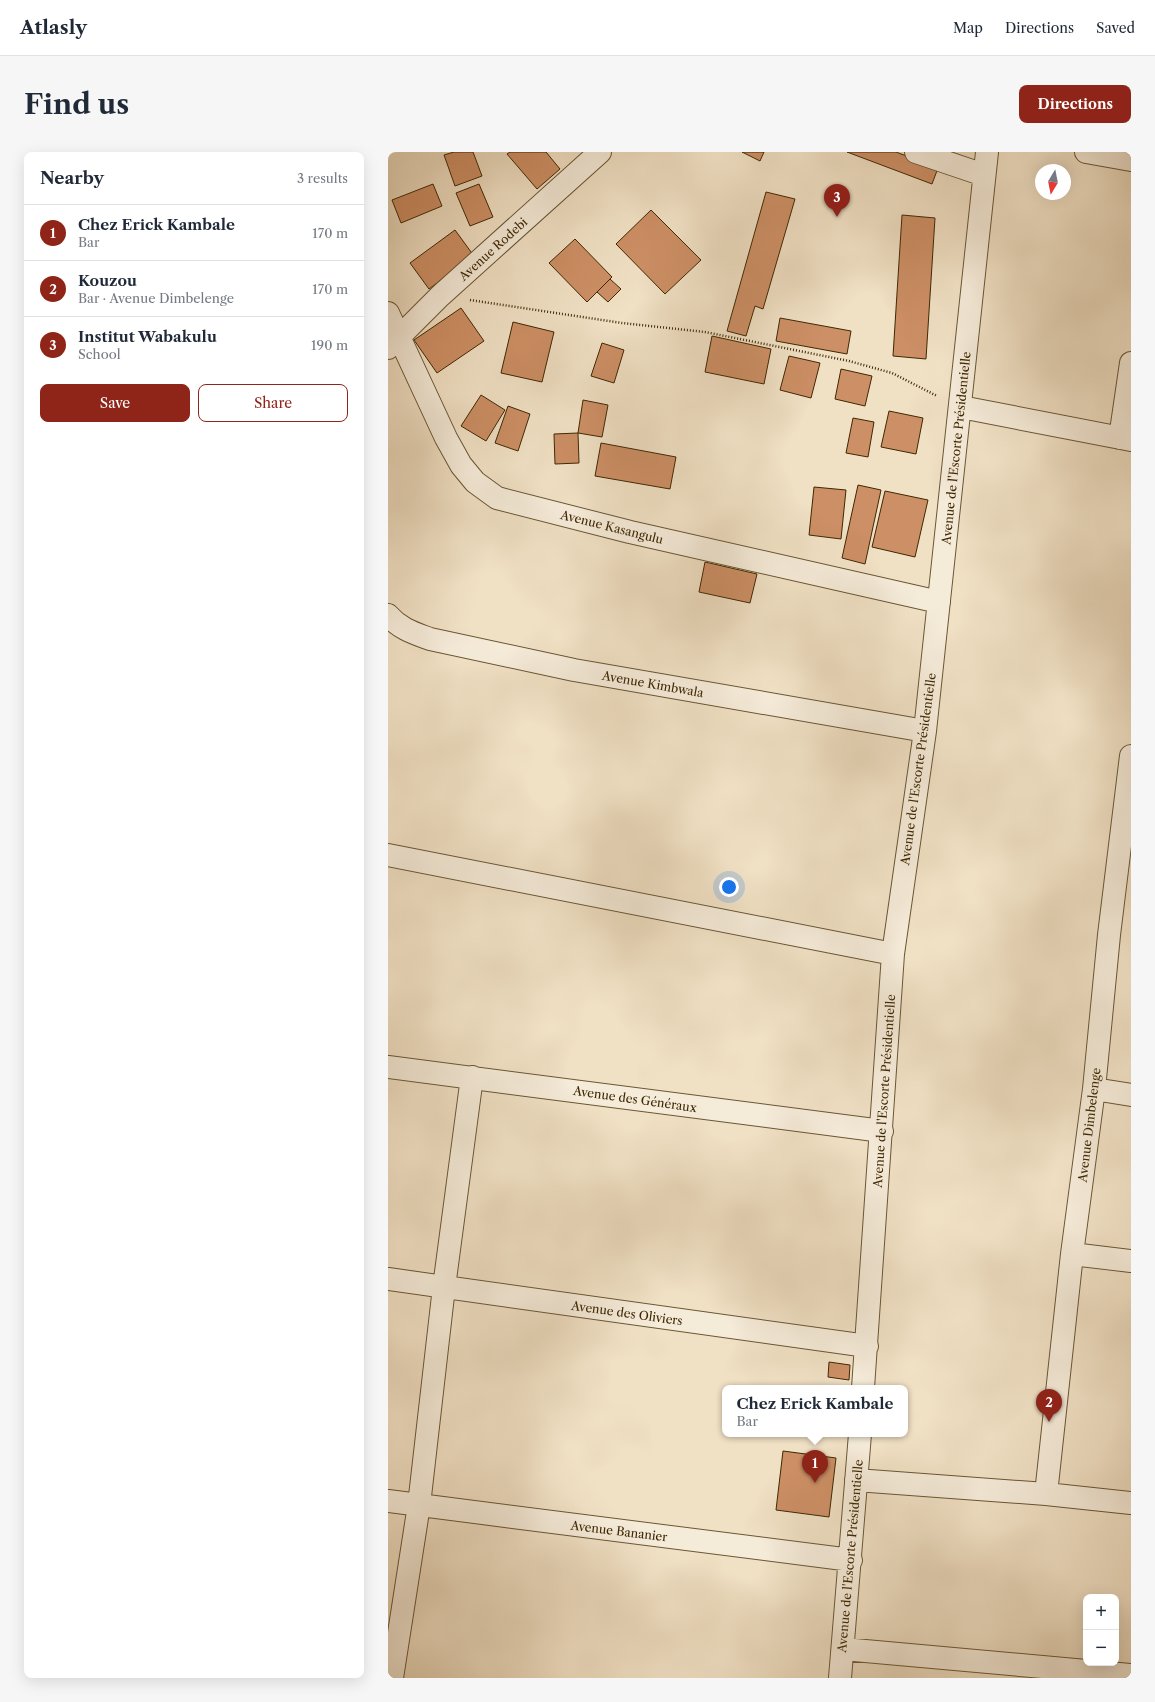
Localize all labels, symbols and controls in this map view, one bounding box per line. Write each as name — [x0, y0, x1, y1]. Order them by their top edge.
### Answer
text: Atlasly — [20, 16, 87, 39]
text: Map — [953, 19, 983, 37]
text: Directions — [1005, 19, 1074, 37]
text: Saved — [1096, 19, 1135, 37]
button: Directions — [1019, 85, 1131, 123]
text: Find us — [24, 87, 129, 121]
north arrow — [1035, 164, 1071, 200]
text: Nearby — [40, 168, 104, 188]
text: 3 results — [297, 170, 348, 186]
pin: 3 — [824, 184, 850, 217]
street label: Avenue Rodebi — [455, 214, 531, 284]
text: Chez Erick Kambale — [78, 215, 235, 234]
text: 1 — [50, 225, 56, 241]
text: 170 m — [312, 225, 348, 241]
text: Bar — [78, 234, 99, 250]
text: Kouzou — [78, 271, 137, 290]
text: 2 — [49, 281, 57, 297]
text: 170 m — [312, 281, 348, 297]
text: Bar · Avenue Dimbelenge — [78, 290, 234, 306]
text: Institut Wabakulu — [78, 327, 217, 346]
text: 3 — [49, 337, 57, 353]
text: 190 m — [311, 337, 348, 353]
text: School — [78, 346, 121, 362]
street label: Avenue de l'Escorte Présidentielle — [938, 350, 974, 546]
button: Save — [40, 384, 190, 422]
button: Share — [198, 384, 348, 422]
street label: Avenue Kasangulu — [558, 507, 665, 547]
street label: Avenue Kimbwala — [600, 668, 706, 700]
street label: Avenue de l'Escorte Présidentielle — [897, 672, 939, 867]
your location — [719, 877, 739, 897]
street label: Avenue de l'Escorte Présidentielle — [870, 993, 898, 1189]
street label: Avenue Dimbelenge — [1074, 1067, 1103, 1184]
street label: Avenue des Généraux — [571, 1083, 698, 1115]
street label: Avenue des Oliviers — [569, 1298, 684, 1328]
popup — [722, 1385, 908, 1437]
pin: 2 — [1036, 1389, 1062, 1422]
text: Chez Erick Kambale — [736, 1394, 894, 1413]
text: Bar — [736, 1413, 758, 1429]
pin: 1 — [802, 1450, 828, 1483]
street label: Avenue de l'Escorte Présidentielle — [834, 1458, 866, 1654]
street label: Avenue Bananier — [569, 1518, 668, 1544]
map controls — [1083, 1594, 1119, 1666]
button: + — [1083, 1594, 1119, 1630]
button: − — [1083, 1630, 1119, 1666]

